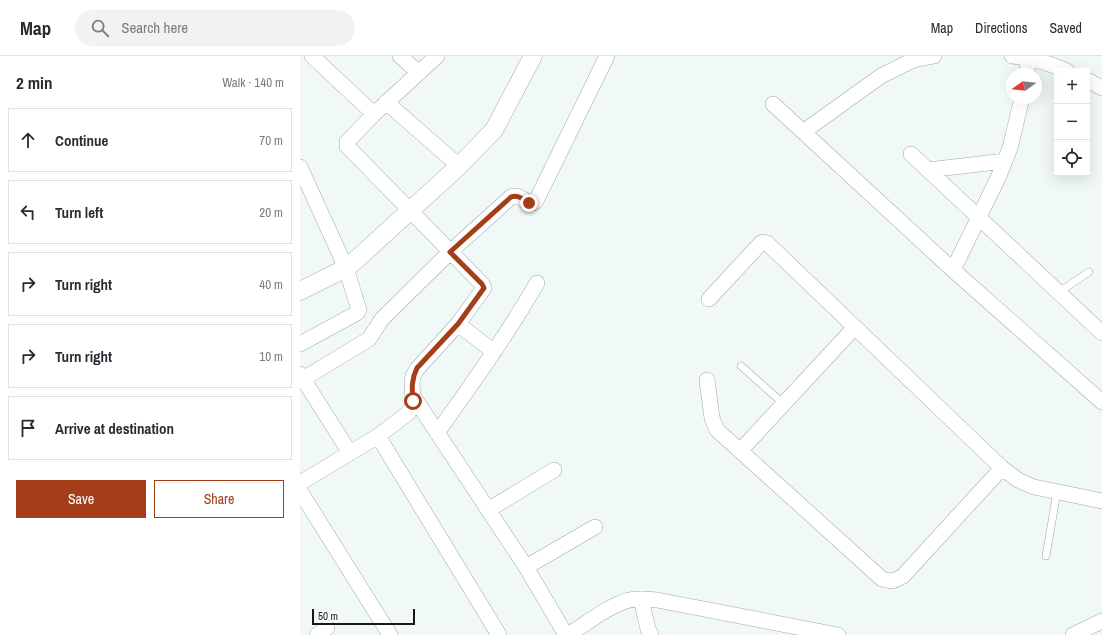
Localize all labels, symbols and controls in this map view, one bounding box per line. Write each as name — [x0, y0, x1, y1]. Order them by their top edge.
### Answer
search box — [75, 10, 355, 46]
text: Map — [20, 15, 51, 41]
icon: search — [89, 17, 111, 39]
text: Search here — [121, 17, 188, 38]
text: Map — [931, 19, 953, 37]
text: Directions — [975, 19, 1027, 37]
text: Saved — [1049, 19, 1082, 37]
north arrow — [1006, 68, 1042, 104]
map controls — [1054, 68, 1090, 176]
button: + — [1054, 68, 1090, 104]
text: 2 min — [16, 71, 52, 94]
text: Walk · 140 m — [222, 74, 284, 91]
button: − — [1054, 104, 1090, 140]
icon: ahead — [17, 129, 39, 151]
text: Continue — [55, 130, 108, 151]
text: 70 m — [259, 132, 283, 149]
button: locate — [1054, 140, 1090, 176]
route end — [520, 194, 538, 212]
icon: left — [17, 201, 39, 223]
text: Turn left — [55, 202, 103, 223]
text: 20 m — [259, 204, 283, 221]
icon: right — [17, 273, 39, 295]
text: Turn right — [55, 274, 112, 295]
text: 40 m — [259, 276, 283, 293]
icon: right — [17, 345, 39, 367]
text: Turn right — [55, 346, 112, 367]
text: 10 m — [259, 348, 283, 365]
route start — [404, 392, 422, 410]
icon: arrive — [17, 417, 39, 439]
text: Arrive at destination — [55, 418, 174, 439]
button: Save — [16, 480, 146, 518]
button: Share — [154, 480, 284, 518]
scale bar — [312, 607, 415, 626]
text: 50 m — [318, 609, 338, 623]

